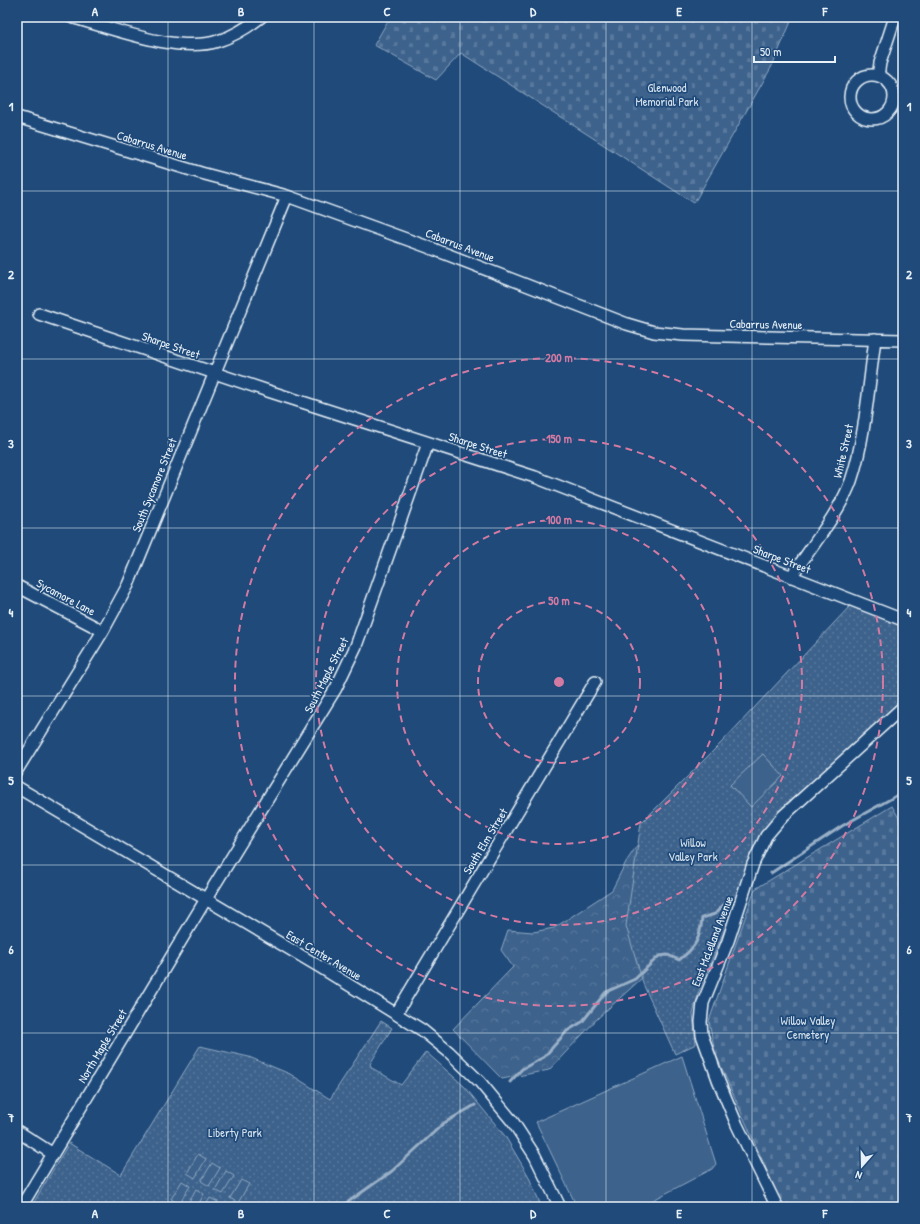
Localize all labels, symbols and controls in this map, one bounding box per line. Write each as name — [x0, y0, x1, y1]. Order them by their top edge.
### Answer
text: A — [92, 2, 99, 20]
text: B — [238, 2, 245, 20]
text: C — [383, 2, 391, 20]
text: D — [530, 2, 537, 20]
text: E — [676, 2, 682, 20]
text: F — [822, 2, 829, 20]
scale bar — [754, 38, 835, 64]
text: 50 m — [760, 43, 781, 60]
park label: Glenwood Memorial Park — [636, 79, 698, 110]
text: 1 — [9, 97, 14, 115]
text: 1 — [907, 97, 912, 115]
street label: Cabarrus Avenue — [115, 126, 189, 164]
street label: Cabarrus Avenue — [423, 224, 497, 266]
text: 2 — [8, 265, 15, 283]
text: 2 — [906, 265, 913, 283]
street label: Cabarrus Avenue — [729, 315, 803, 333]
street label: Sharpe Street — [140, 327, 203, 363]
text: 200 m — [545, 349, 573, 366]
street label: White Street — [829, 422, 858, 480]
street label: Sharpe Street — [447, 428, 510, 463]
text: 150 m — [546, 430, 572, 447]
text: 3 — [8, 434, 14, 452]
text: 3 — [906, 434, 912, 452]
street label: South Sycamore Street — [127, 435, 181, 535]
text: 100 m — [546, 511, 572, 528]
street label: Sharpe Street — [751, 540, 814, 578]
street label: Sycamore Lane — [34, 574, 99, 620]
text: 50 m — [548, 592, 570, 609]
text: 4 — [9, 603, 14, 621]
text: 4 — [907, 603, 912, 621]
street label: South Maple Street — [300, 634, 353, 716]
centre of rings — [552, 675, 566, 689]
text: 5 — [8, 771, 14, 789]
text: 5 — [906, 771, 912, 789]
street label: South Elm Street — [459, 804, 512, 877]
park label: Willow Valley Park — [668, 834, 718, 865]
street label: East McLelland Avenue — [687, 893, 737, 989]
street label: East Center Avenue — [283, 926, 365, 984]
text: 6 — [8, 940, 14, 958]
text: 6 — [906, 940, 912, 958]
street label: North Maple Street — [73, 1005, 131, 1086]
park label: Willow Valley Cemetery — [781, 1012, 835, 1043]
text: 7 — [7, 1108, 15, 1126]
text: 7 — [905, 1108, 913, 1126]
park label: Liberty Park — [208, 1124, 262, 1141]
north arrow — [842, 1146, 882, 1186]
text: N — [853, 1168, 864, 1183]
text: A — [92, 1204, 99, 1222]
text: B — [238, 1204, 245, 1222]
text: C — [383, 1204, 391, 1222]
text: D — [530, 1204, 537, 1222]
text: E — [676, 1204, 682, 1222]
text: F — [822, 1204, 829, 1222]

